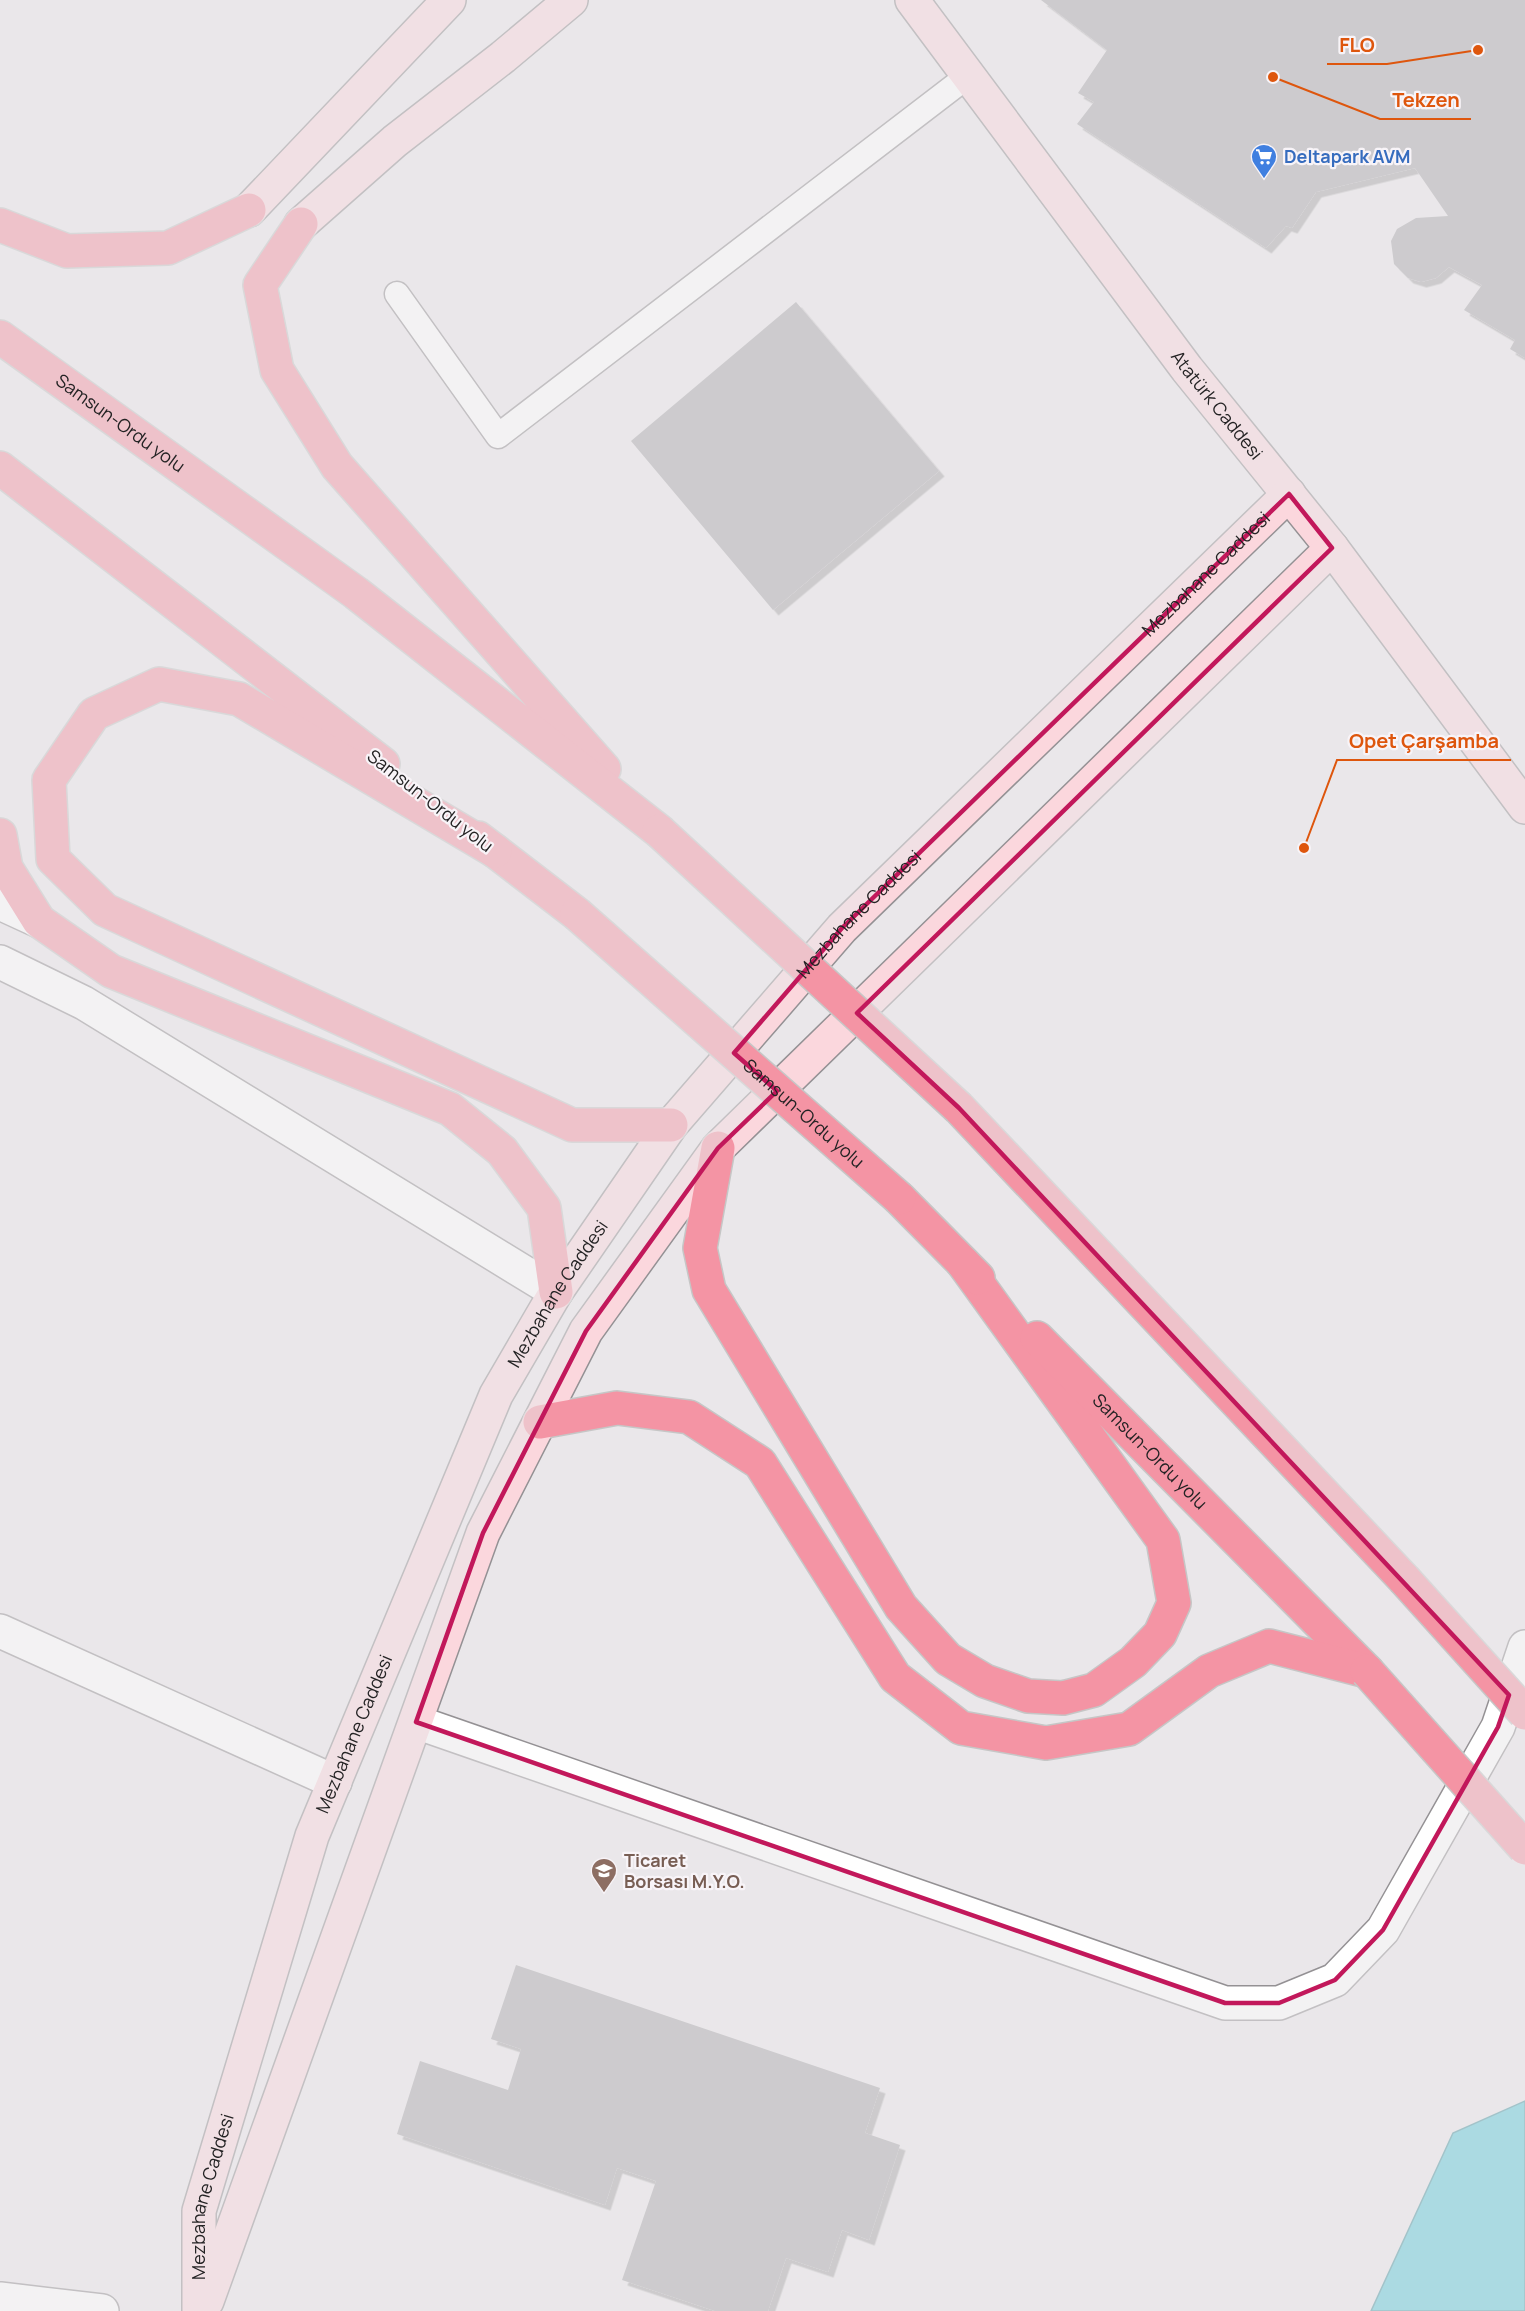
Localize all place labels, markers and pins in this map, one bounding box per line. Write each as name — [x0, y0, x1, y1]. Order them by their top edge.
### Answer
callout: FLO — [1327, 26, 1387, 64]
callout: Tekzen — [1380, 81, 1471, 119]
supermarket icon: Deltapark AVM — [1249, 142, 1279, 180]
place label: Deltapark AVM — [1284, 144, 1410, 168]
callout: Opet Çarşamba — [1337, 722, 1511, 760]
place label: Ticaret Borsası M.Y.O. — [624, 1848, 745, 1893]
school or university icon: Ticaret Borsası M.Y.O. — [589, 1856, 619, 1894]

